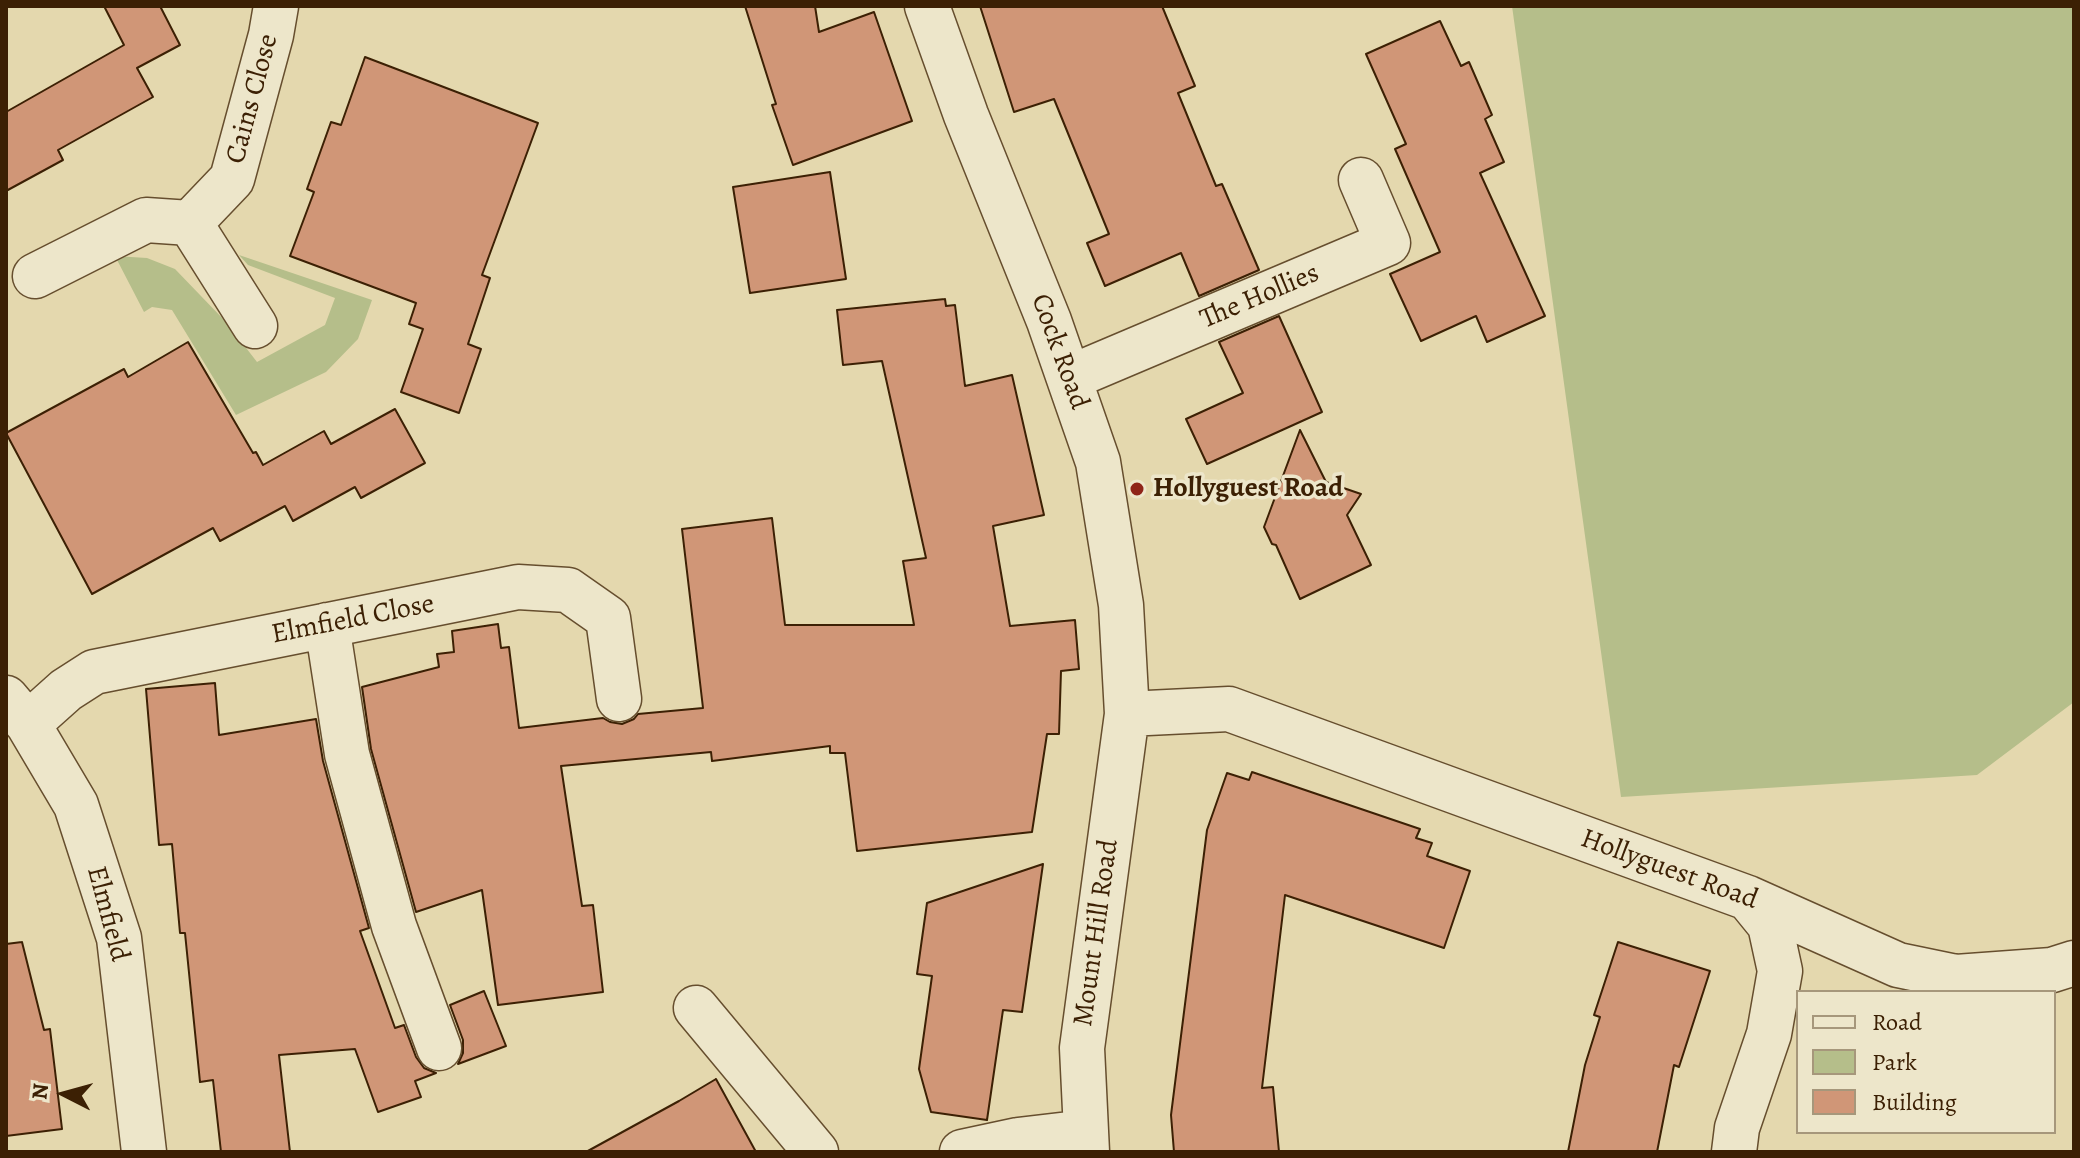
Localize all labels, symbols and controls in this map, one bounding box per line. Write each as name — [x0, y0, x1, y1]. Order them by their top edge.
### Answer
street label: Cains Close — [220, 31, 286, 167]
street label: The Hollies — [1196, 257, 1324, 337]
street label: Cock Road — [1023, 290, 1095, 414]
place label: Hollyguest Road — [1153, 472, 1343, 506]
marker: Hollyguest Road — [1128, 480, 1146, 498]
street label: Elmfield Close — [269, 588, 437, 652]
street label: Hollyguest Road — [1576, 822, 1762, 918]
street label: Mount Hill Road — [1067, 837, 1127, 1029]
street label: Elmfield — [78, 863, 136, 965]
legend — [1796, 990, 2056, 1134]
text: Road — [1872, 1006, 1922, 1038]
text: Park — [1872, 1046, 1917, 1078]
north arrow — [24, 1054, 104, 1134]
text: N — [24, 1082, 56, 1101]
text: Building — [1872, 1086, 1957, 1118]

